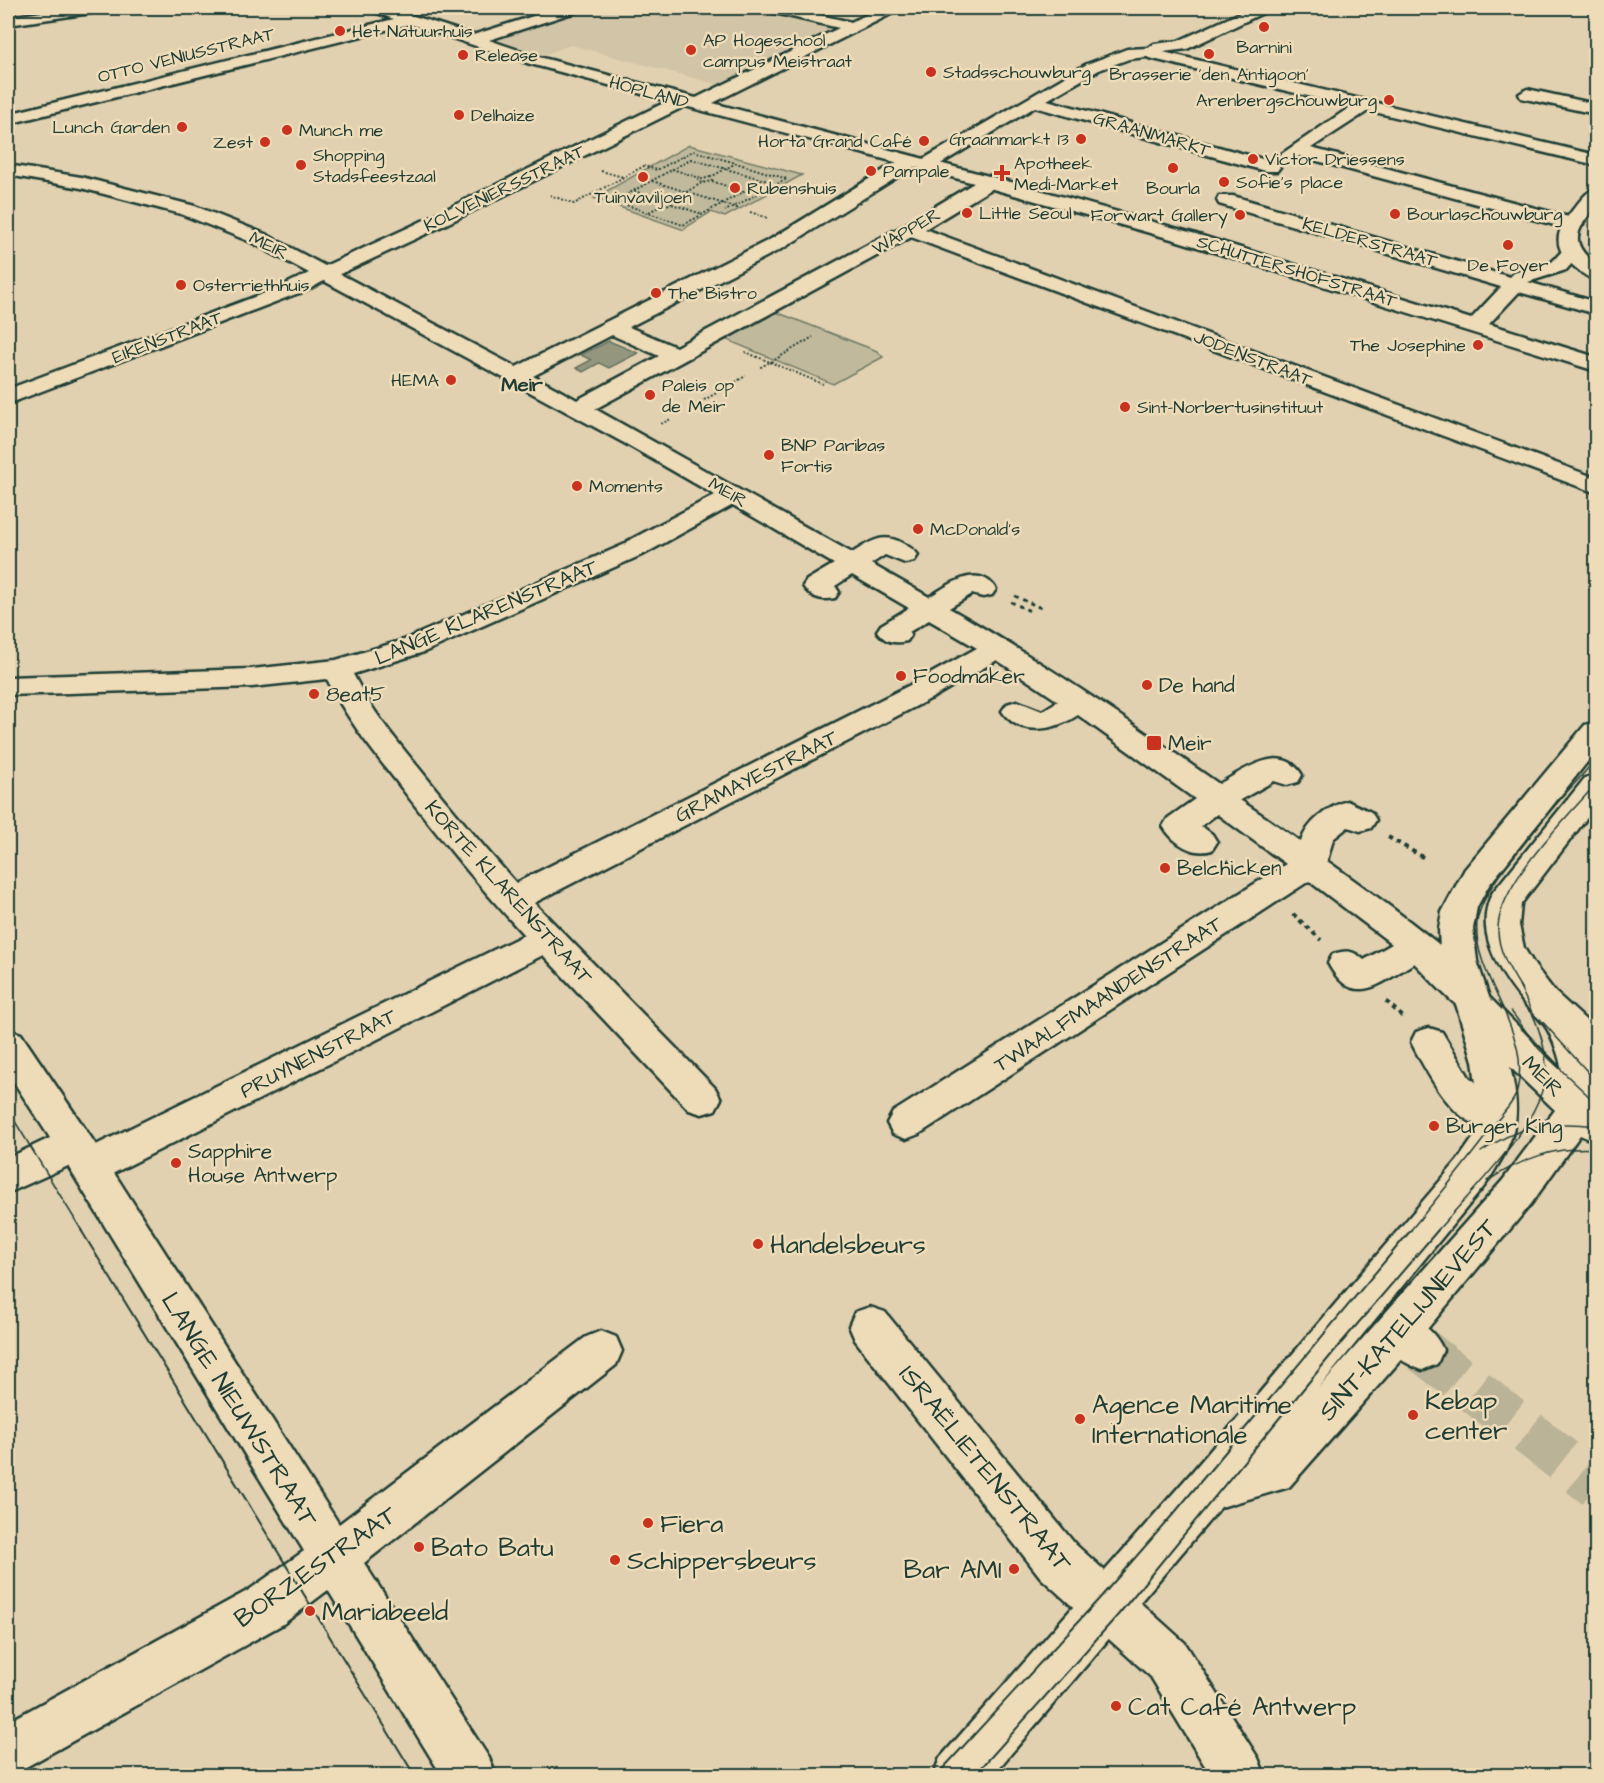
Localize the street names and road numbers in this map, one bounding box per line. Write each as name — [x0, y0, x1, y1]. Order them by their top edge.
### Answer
street label: OTTO VENIUSSTRAAT — [95, 21, 278, 90]
street label: HOPLAND — [606, 70, 692, 115]
street label: GRAANMARKT — [1090, 106, 1214, 163]
street label: KOLVENIERSSTRAAT — [420, 138, 590, 238]
street label: WAPPER — [868, 202, 945, 261]
street label: KELDERSTRAAT — [1300, 211, 1441, 274]
street label: MEIR — [245, 225, 293, 266]
street label: SCHUTTERSHOFSTRAAT — [1194, 229, 1401, 314]
street label: EIKENSTRAAT — [109, 305, 227, 370]
street label: JODENSTRAAT — [1190, 324, 1316, 393]
street label: MEIR — [704, 471, 752, 514]
street label: LANGE KLARENSTRAAT — [370, 552, 603, 673]
street label: GRAMAYESTRAAT — [670, 722, 843, 830]
street label: KORTE KLARENSTRAAT — [418, 794, 600, 991]
street label: TWAALFMAANDENSTRAAT — [988, 909, 1229, 1079]
street label: PRUYNENSTRAAT — [235, 1001, 402, 1105]
street label: MEIR — [1515, 1049, 1570, 1104]
street label: SINT-KATELIJNEVEST — [1310, 1210, 1506, 1429]
street label: LANGE NIEUWSTRAAT — [152, 1285, 326, 1534]
street label: ISRAËLIETENSTRAAT — [890, 1357, 1081, 1581]
street label: BORZESTRAAT — [227, 1497, 405, 1636]

